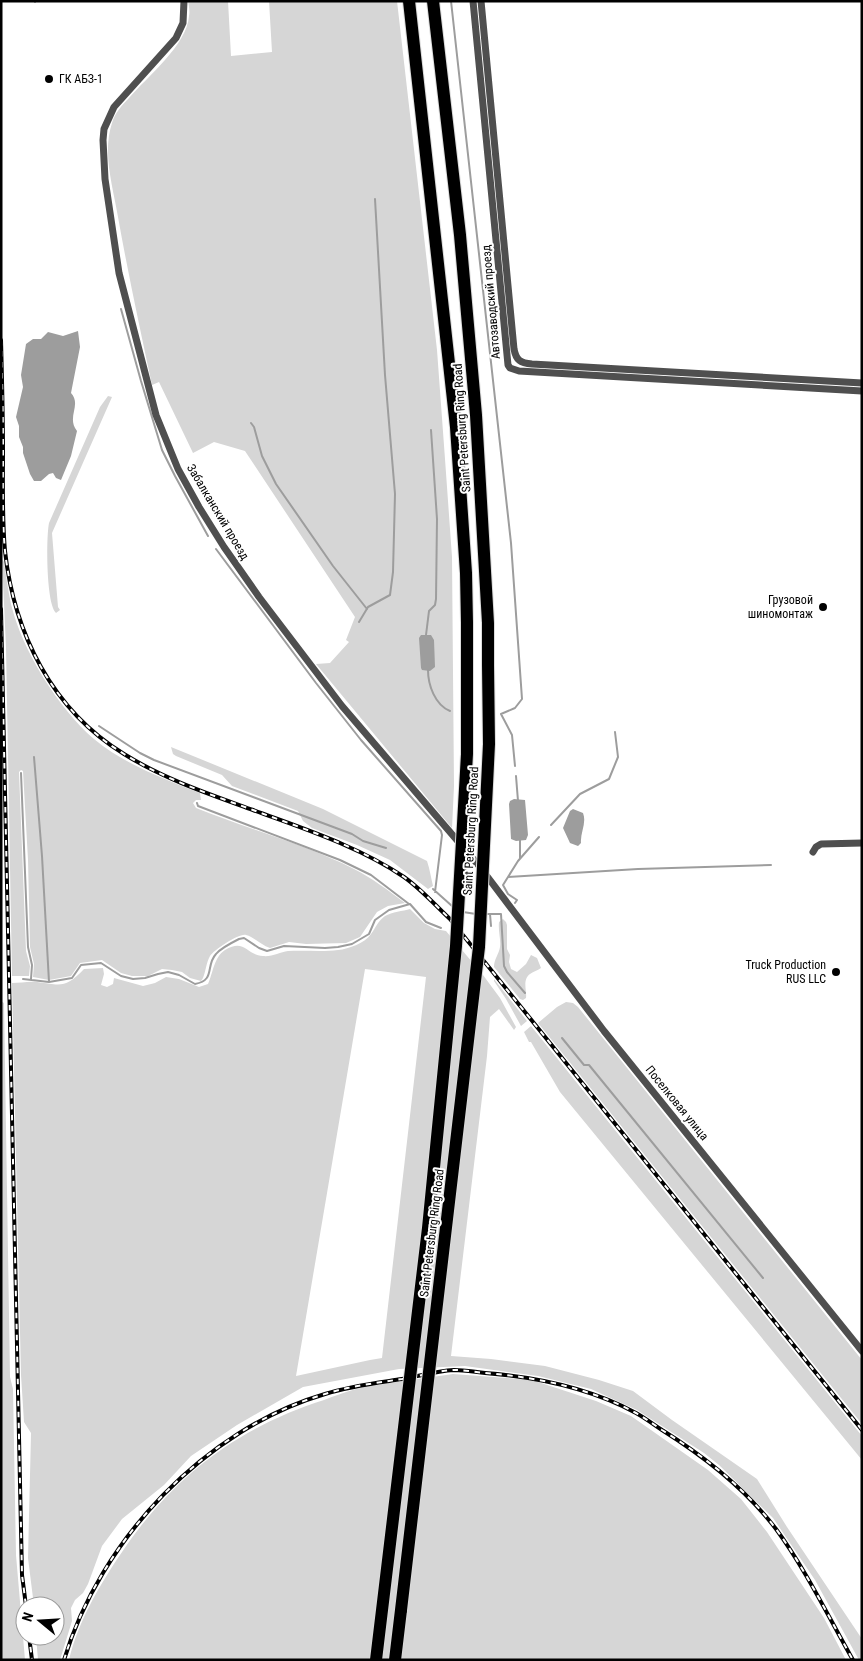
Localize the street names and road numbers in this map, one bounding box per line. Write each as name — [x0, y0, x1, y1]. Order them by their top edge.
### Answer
street label: Автозаводский проезд — [479, 244, 503, 360]
street label: Saint Petersburg Ring Road — [451, 363, 473, 493]
street label: Забалканский проезд — [184, 462, 252, 563]
street label: Saint Petersburg Ring Road — [461, 766, 481, 896]
street label: Поселковая улица — [643, 1063, 711, 1143]
street label: Saint Petersburg Ring Road — [417, 1168, 447, 1298]

